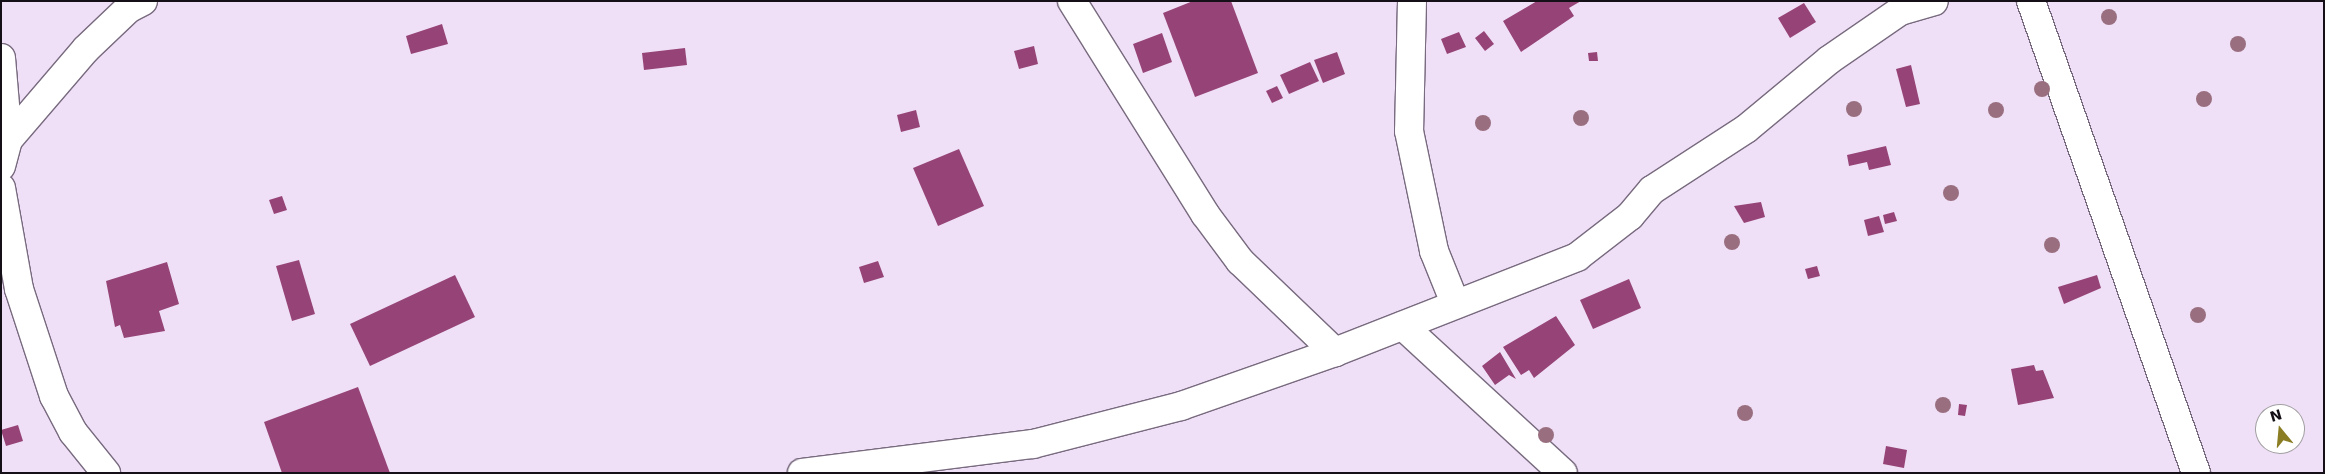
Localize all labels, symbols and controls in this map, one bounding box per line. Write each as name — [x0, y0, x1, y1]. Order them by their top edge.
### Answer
north arrow — [2255, 404, 2305, 454]
text: N — [2268, 406, 2284, 425]

